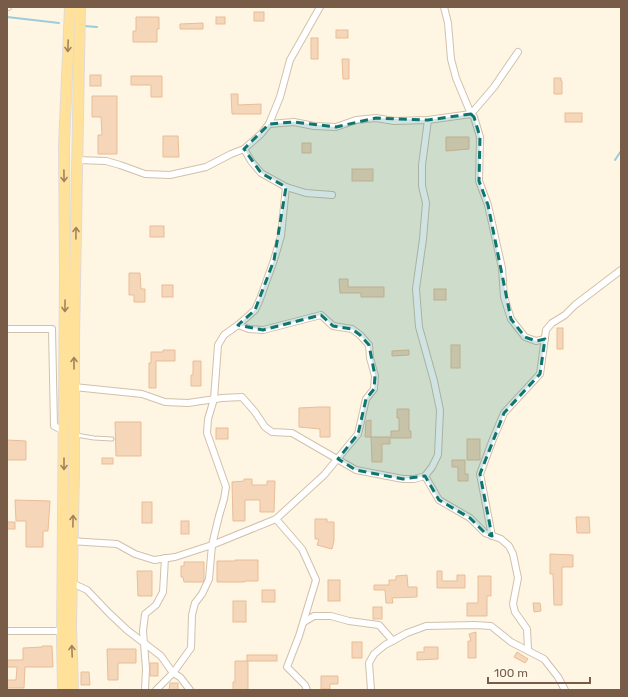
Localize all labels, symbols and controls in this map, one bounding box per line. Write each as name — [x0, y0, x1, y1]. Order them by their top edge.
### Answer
one-way arrow — [64, 39, 71, 52]
one-way arrow — [60, 169, 68, 182]
one-way arrow — [72, 227, 80, 240]
one-way arrow — [61, 299, 69, 312]
one-way arrow — [70, 357, 78, 370]
one-way arrow — [60, 457, 68, 470]
one-way arrow — [69, 515, 77, 528]
one-way arrow — [68, 645, 76, 658]
scale bar — [488, 659, 590, 685]
text: 100 m — [494, 666, 528, 680]

